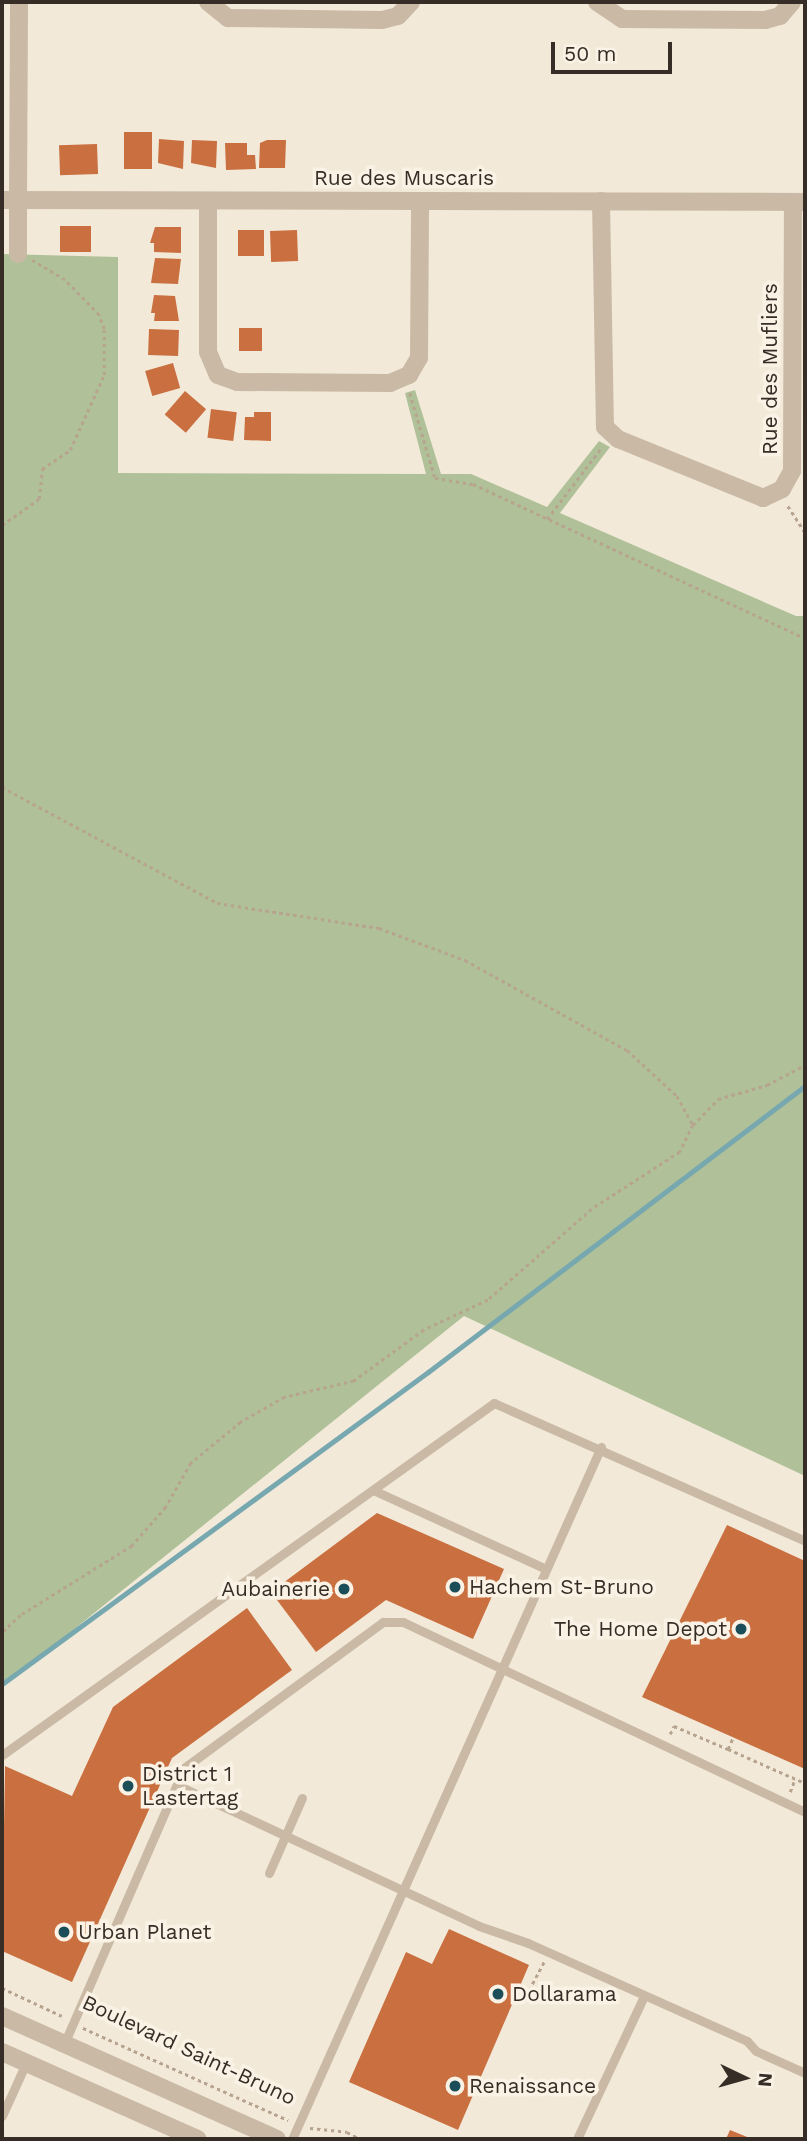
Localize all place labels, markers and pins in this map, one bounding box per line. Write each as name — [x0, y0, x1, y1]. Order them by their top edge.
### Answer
place label: Hachem St-Bruno — [469, 1574, 654, 1600]
place label: Aubainerie — [221, 1576, 330, 1602]
marker: Hachem St-Bruno — [447, 1579, 463, 1595]
marker: Aubainerie — [336, 1581, 352, 1597]
place label: The Home Depot — [554, 1616, 727, 1642]
marker: The Home Depot — [733, 1621, 749, 1637]
place label: District 1 Lastertag — [142, 1761, 238, 1811]
marker: District 1 Lastertag — [120, 1778, 136, 1794]
place label: Urban Planet — [78, 1919, 211, 1945]
marker: Urban Planet — [56, 1924, 72, 1940]
place label: Dollarama — [512, 1981, 617, 2007]
marker: Dollarama — [490, 1986, 506, 2002]
place label: Renaissance — [469, 2073, 596, 2099]
marker: Renaissance — [447, 2078, 463, 2094]

